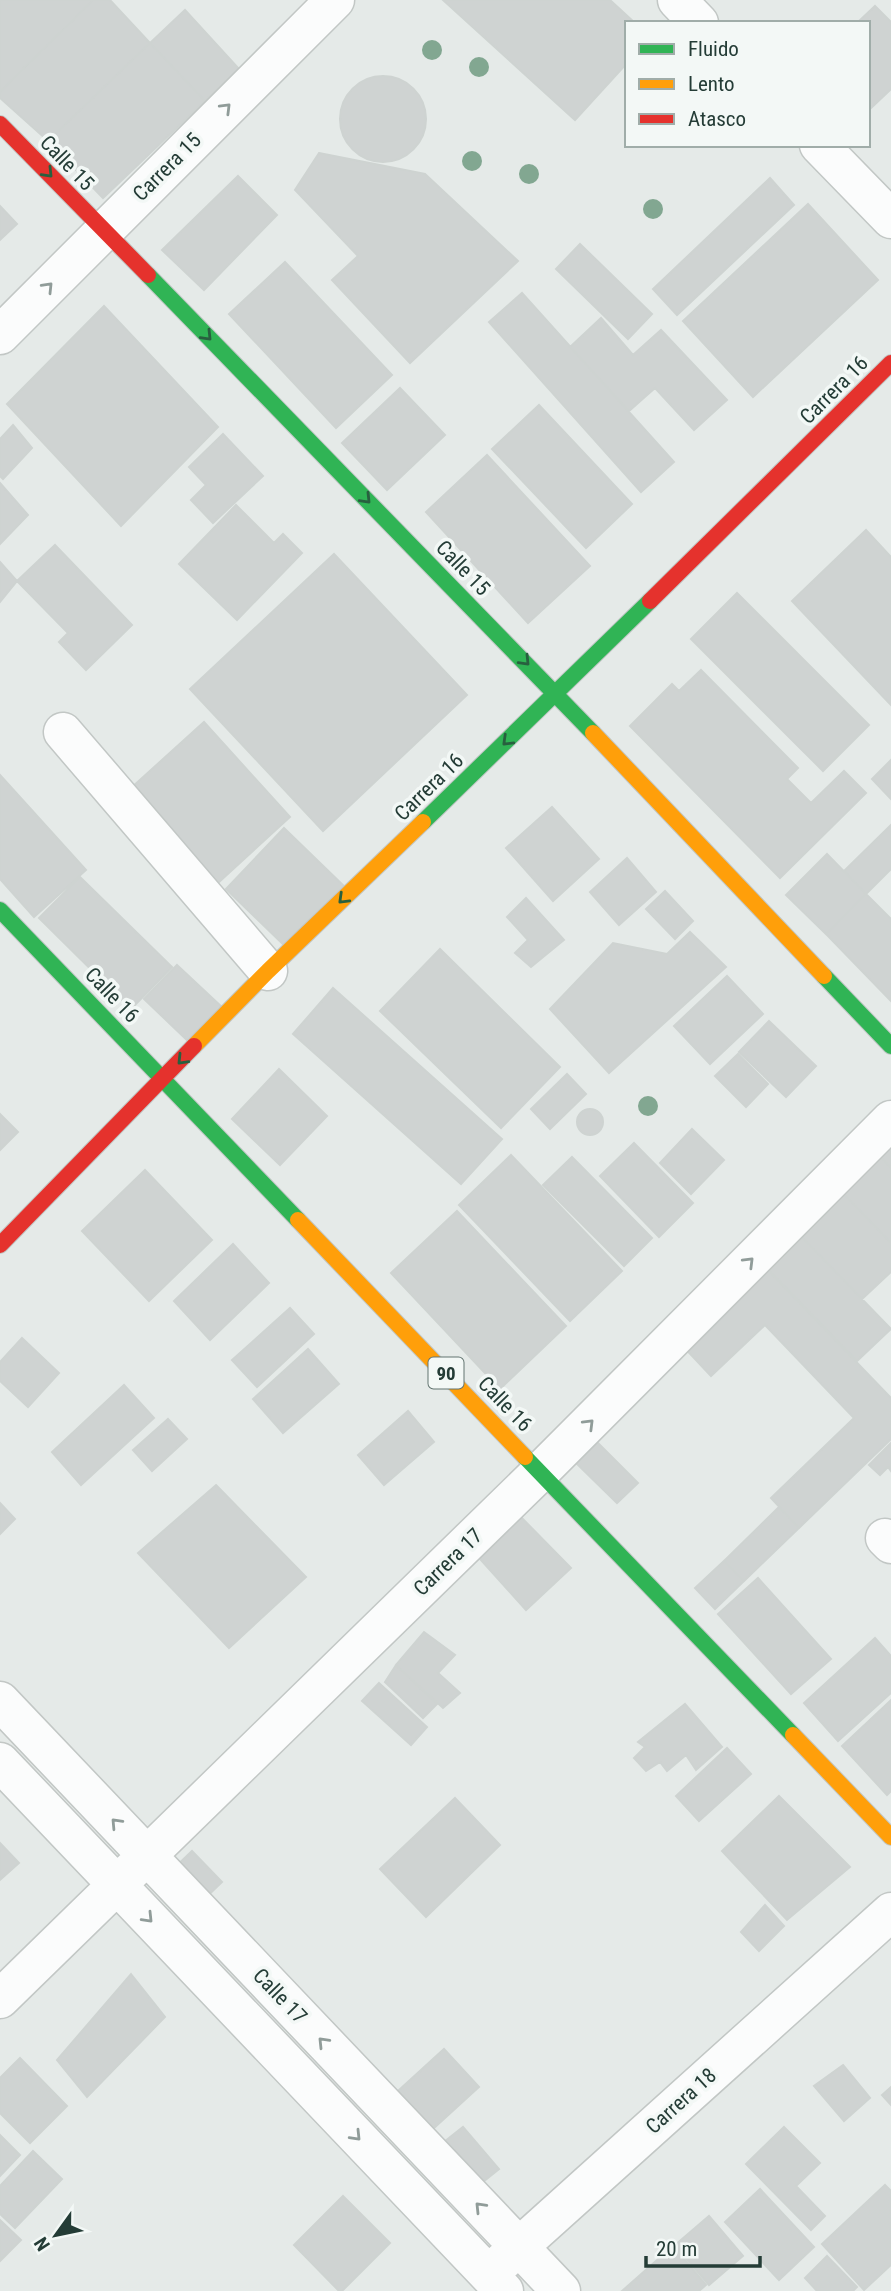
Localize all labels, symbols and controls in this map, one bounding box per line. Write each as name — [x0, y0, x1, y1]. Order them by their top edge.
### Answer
legend — [625, 21, 870, 147]
text: Fluido — [688, 37, 739, 61]
text: Lento — [688, 72, 735, 96]
one-way arrow — [218, 104, 231, 117]
text: Atasco — [688, 107, 746, 131]
street label: Carrera 15 — [128, 128, 206, 206]
street label: Calle 15 — [35, 131, 99, 195]
one-way arrow — [39, 165, 52, 178]
one-way arrow — [39, 282, 52, 295]
one-way arrow — [198, 328, 211, 341]
street label: Carrera 16 — [795, 351, 873, 429]
one-way arrow — [357, 490, 370, 503]
street label: Calle 15 — [431, 536, 495, 600]
one-way arrow — [516, 653, 529, 666]
one-way arrow — [502, 733, 515, 746]
street label: Carrera 16 — [390, 748, 468, 826]
one-way arrow — [338, 890, 351, 903]
street label: Calle 16 — [80, 963, 144, 1027]
one-way arrow — [178, 1052, 191, 1065]
one-way arrow — [741, 1258, 754, 1271]
road number: 90 — [428, 1358, 464, 1388]
street label: Calle 16 — [473, 1372, 537, 1436]
one-way arrow — [580, 1419, 593, 1432]
street label: Carrera 17 — [409, 1523, 487, 1601]
one-way arrow — [111, 1818, 124, 1831]
one-way arrow — [140, 1910, 153, 1923]
street label: Calle 17 — [248, 1964, 312, 2028]
one-way arrow — [319, 2037, 332, 2050]
street label: Carrera 18 — [641, 2063, 721, 2139]
one-way arrow — [348, 2128, 360, 2141]
north arrow — [21, 2200, 91, 2270]
one-way arrow — [475, 2202, 488, 2215]
scale bar — [646, 2224, 760, 2268]
text: N — [29, 2233, 55, 2255]
text: 20 m — [656, 2237, 697, 2261]

